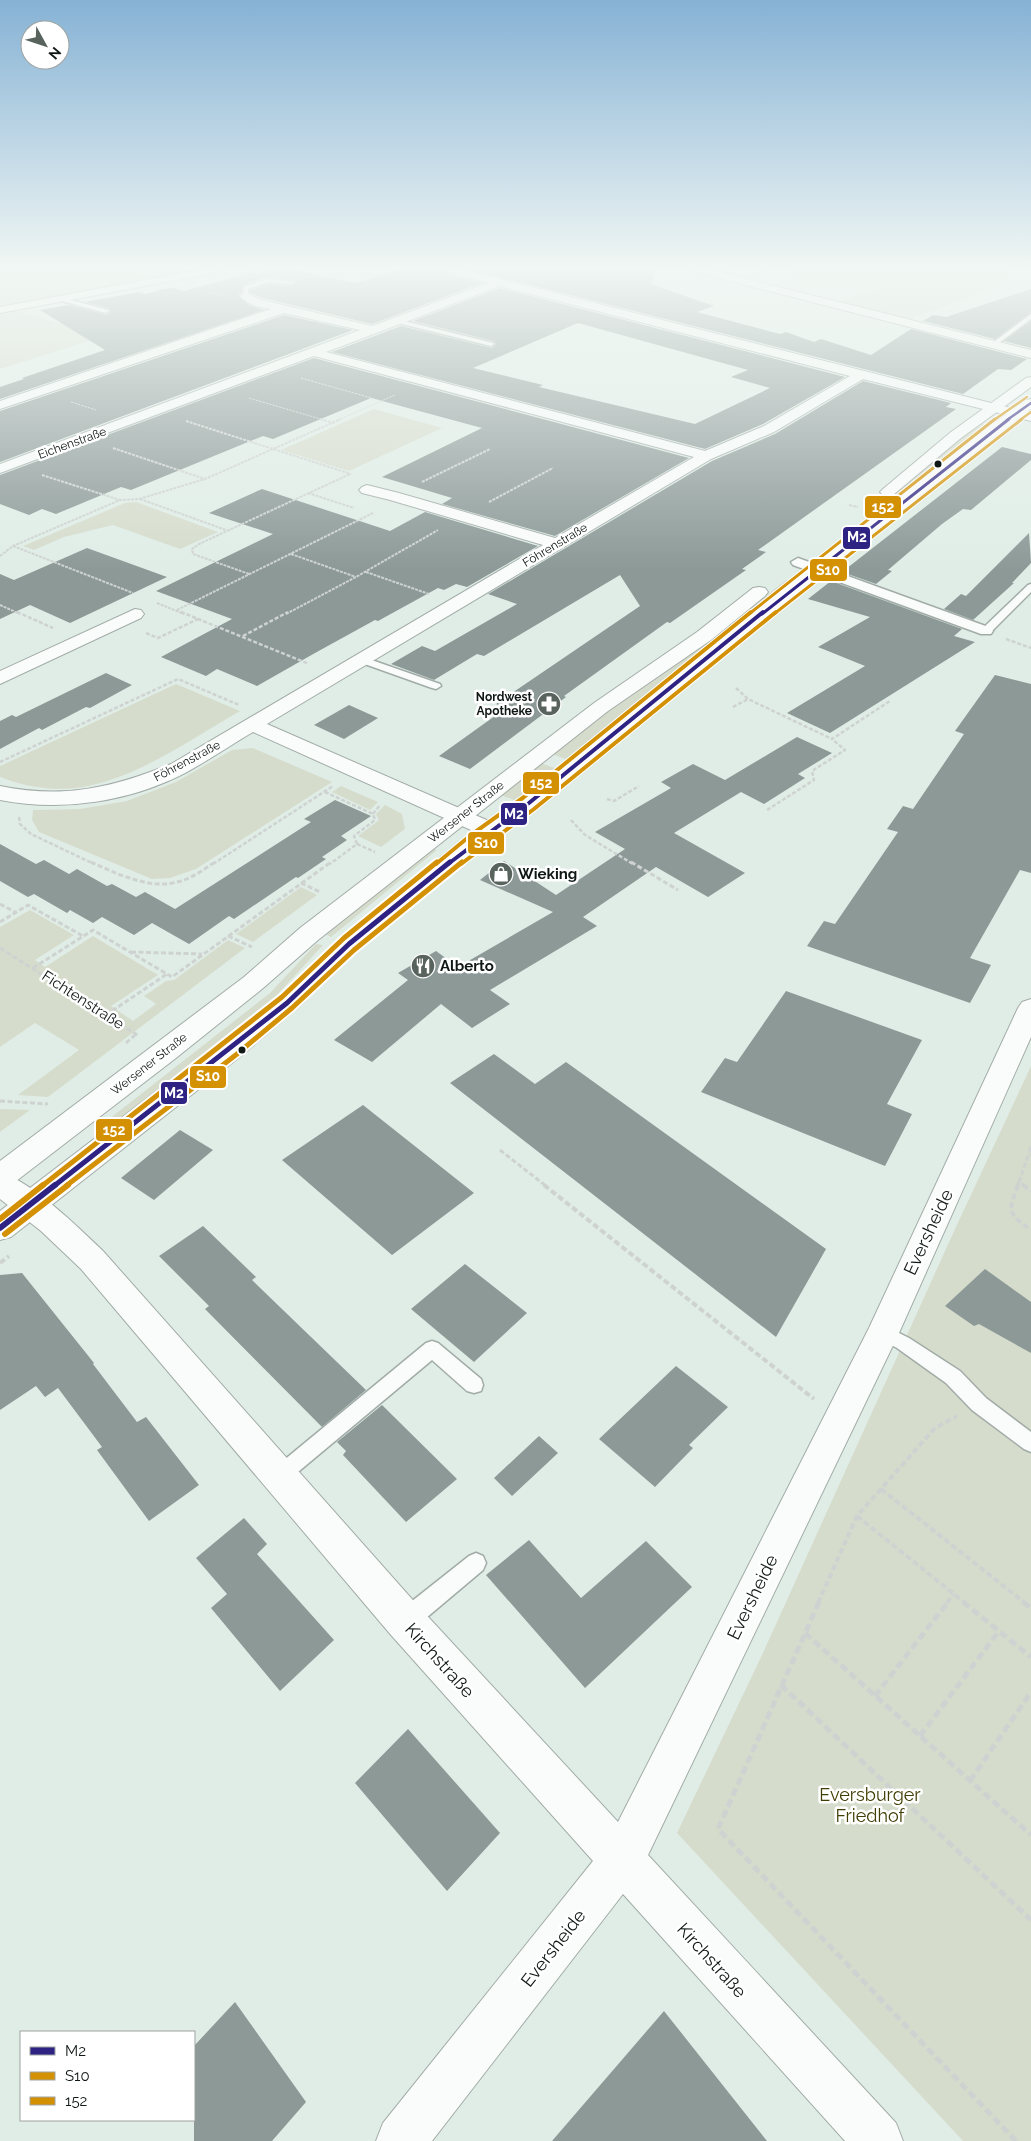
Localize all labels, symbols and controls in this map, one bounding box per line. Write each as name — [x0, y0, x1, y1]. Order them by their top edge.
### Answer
north arrow — [20, 20, 70, 70]
text: N — [45, 44, 65, 63]
street label: Eichenstraße — [36, 424, 108, 462]
unlabelled marker — [933, 459, 943, 469]
line badge: 152 — [864, 495, 902, 519]
text: 152 — [872, 499, 894, 515]
street label: Föhrenstraße — [520, 520, 590, 570]
line badge: M2 — [842, 526, 871, 550]
text: M2 — [847, 529, 867, 545]
line badge: S10 — [809, 558, 848, 582]
text: S10 — [816, 562, 840, 578]
place label: Nordwest Apotheke — [476, 690, 532, 718]
pharmacy icon: Nordwest Apotheke — [536, 691, 562, 717]
street label: Föhrenstraße — [151, 738, 223, 784]
line badge: 152 — [522, 771, 560, 795]
text: 152 — [530, 775, 552, 791]
street label: Wersener Straße — [425, 778, 507, 846]
line badge: M2 — [500, 802, 528, 826]
text: M2 — [504, 806, 524, 822]
line badge: S10 — [467, 831, 505, 855]
text: S10 — [474, 835, 498, 851]
shop icon: Wieking — [488, 861, 514, 887]
place label: Wieking — [518, 865, 577, 883]
restaurant icon: Alberto — [410, 953, 436, 979]
place label: Alberto — [440, 957, 494, 975]
street label: Fichtenstraße — [39, 967, 128, 1033]
street label: Wersener Straße — [108, 1030, 190, 1098]
unlabelled marker — [237, 1045, 247, 1055]
line badge: S10 — [189, 1065, 227, 1089]
text: S10 — [196, 1068, 220, 1084]
line badge: M2 — [160, 1081, 188, 1105]
text: M2 — [164, 1085, 184, 1101]
line badge: 152 — [95, 1118, 133, 1142]
text: 152 — [103, 1122, 125, 1138]
street label: Eversheide — [899, 1185, 957, 1278]
street label: Eversheide — [722, 1551, 782, 1643]
street label: Kirchstraße — [401, 1618, 479, 1702]
park label: Eversburger Friedhof — [819, 1784, 921, 1826]
street label: Eversheide — [516, 1905, 590, 1991]
street label: Kirchstraße — [673, 1918, 751, 2002]
legend — [20, 2031, 195, 2121]
text: M2 — [65, 2042, 86, 2060]
text: S10 — [65, 2067, 90, 2085]
text: 152 — [65, 2092, 88, 2110]

